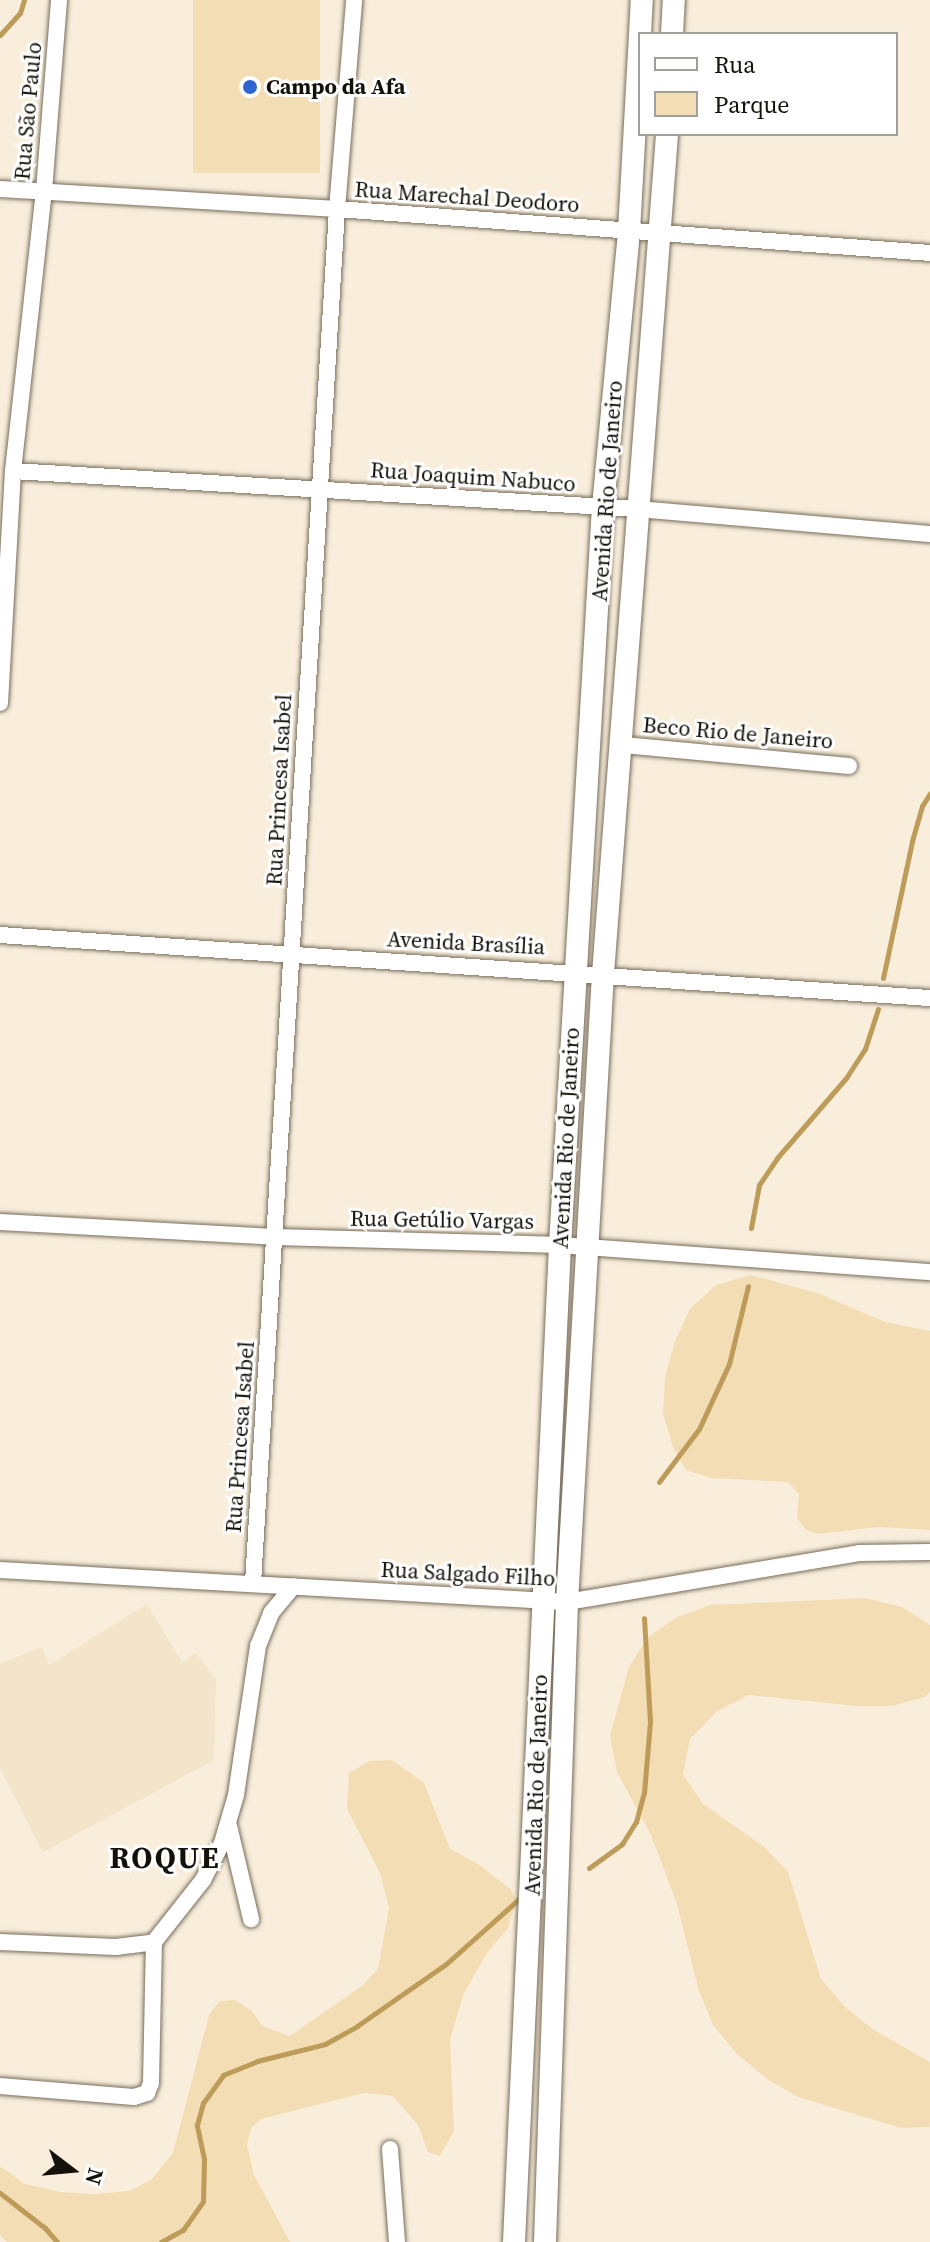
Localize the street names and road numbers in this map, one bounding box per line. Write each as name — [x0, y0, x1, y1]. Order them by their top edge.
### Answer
street label: Rua São Paulo — [9, 41, 47, 181]
street label: Rua Marechal Deodoro — [354, 176, 580, 218]
street label: Avenida Rio de Janeiro — [586, 380, 628, 602]
street label: Rua Joaquim Nabuco — [369, 457, 577, 497]
street label: Rua Princesa Isabel — [261, 694, 297, 886]
street label: Beco Rio de Janeiro — [642, 712, 834, 754]
street label: Avenida Brasília — [386, 926, 546, 960]
street label: Avenida Rio de Janeiro — [547, 1027, 585, 1249]
street label: Rua Getúlio Vargas — [349, 1205, 535, 1235]
street label: Rua Princesa Isabel — [220, 1340, 260, 1534]
street label: Rua Salgado Filho — [380, 1556, 556, 1592]
street label: Avenida Rio de Janeiro — [519, 1674, 553, 1896]

